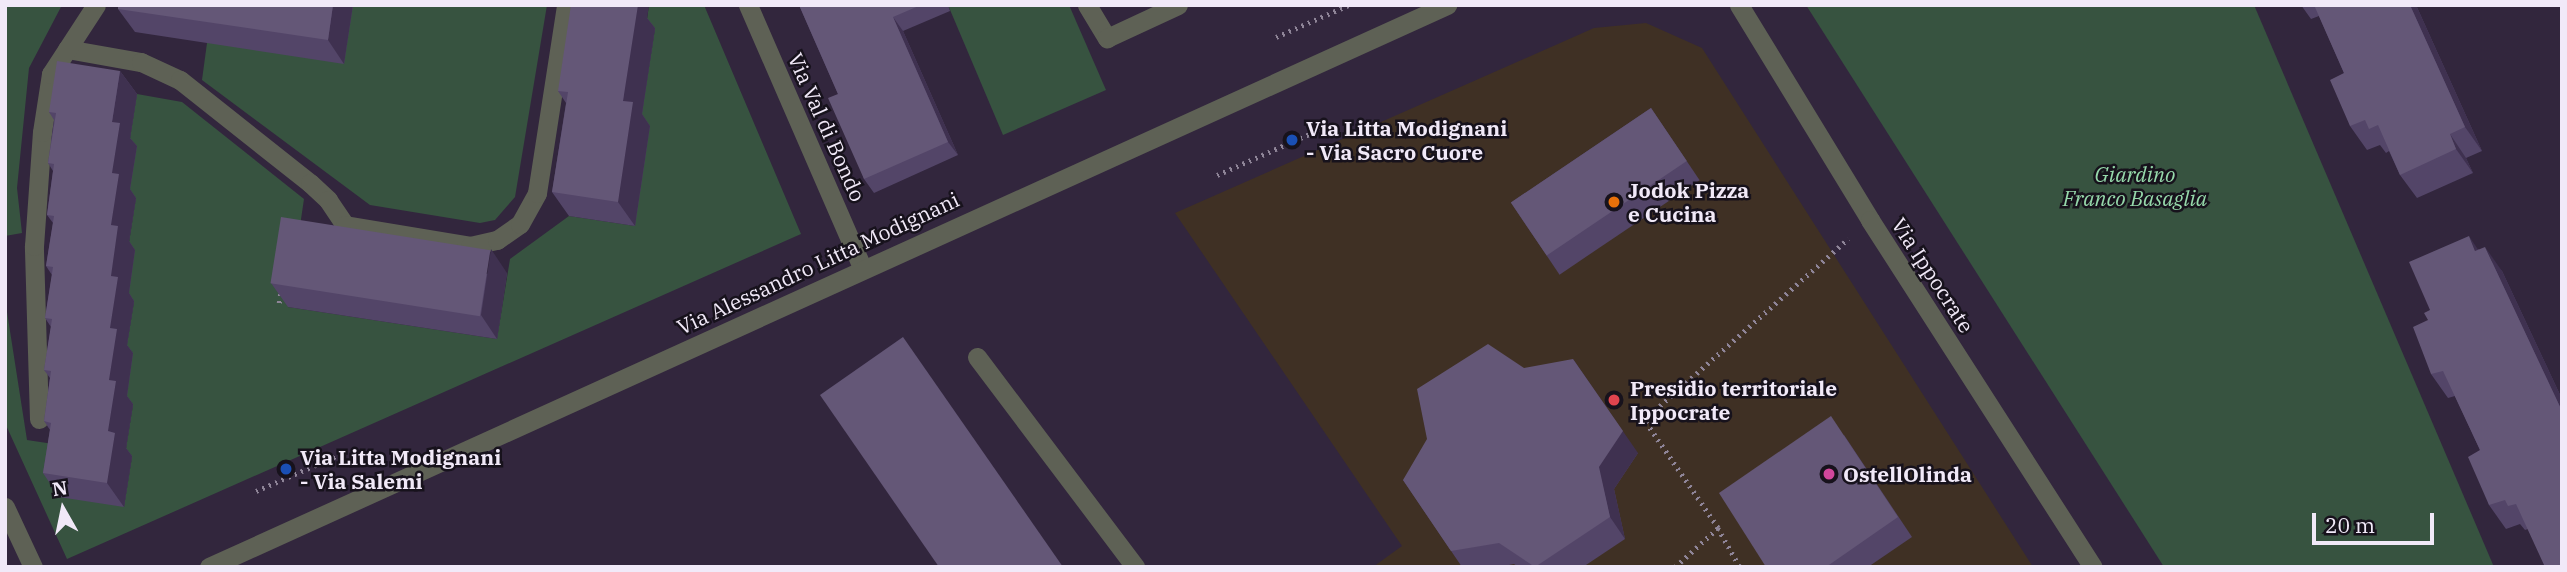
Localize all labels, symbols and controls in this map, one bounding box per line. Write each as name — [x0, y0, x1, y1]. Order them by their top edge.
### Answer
street label: Via Val di Bondo — [783, 49, 871, 205]
place label: Via Litta Modignani - Via Sacro Cuore — [1306, 115, 1507, 165]
marker: Via Litta Modignani - Via Sacro Cuore — [1284, 132, 1300, 148]
park label: Giardino Franco Basaglia — [2063, 161, 2207, 211]
place label: Jodok Pizza e Cucina — [1628, 177, 1749, 227]
street label: Via Alessandro Litta Modignani — [673, 186, 963, 340]
marker: Jodok Pizza e Cucina — [1606, 194, 1622, 210]
street label: Via Ippocrate — [1887, 213, 1979, 337]
place label: Presidio territoriale Ippocrate — [1630, 375, 1837, 425]
marker: Presidio territoriale Ippocrate — [1604, 390, 1624, 410]
place label: Via Litta Modignani - Via Salemi — [300, 444, 501, 494]
marker: Via Litta Modignani - Via Salemi — [278, 461, 294, 477]
place label: OstellOlinda — [1843, 461, 1972, 487]
marker: OstellOlinda — [1821, 466, 1837, 482]
north arrow — [28, 474, 98, 544]
text: N — [50, 475, 69, 501]
scale bar — [2315, 498, 2438, 542]
text: 20 m — [2325, 511, 2375, 539]

